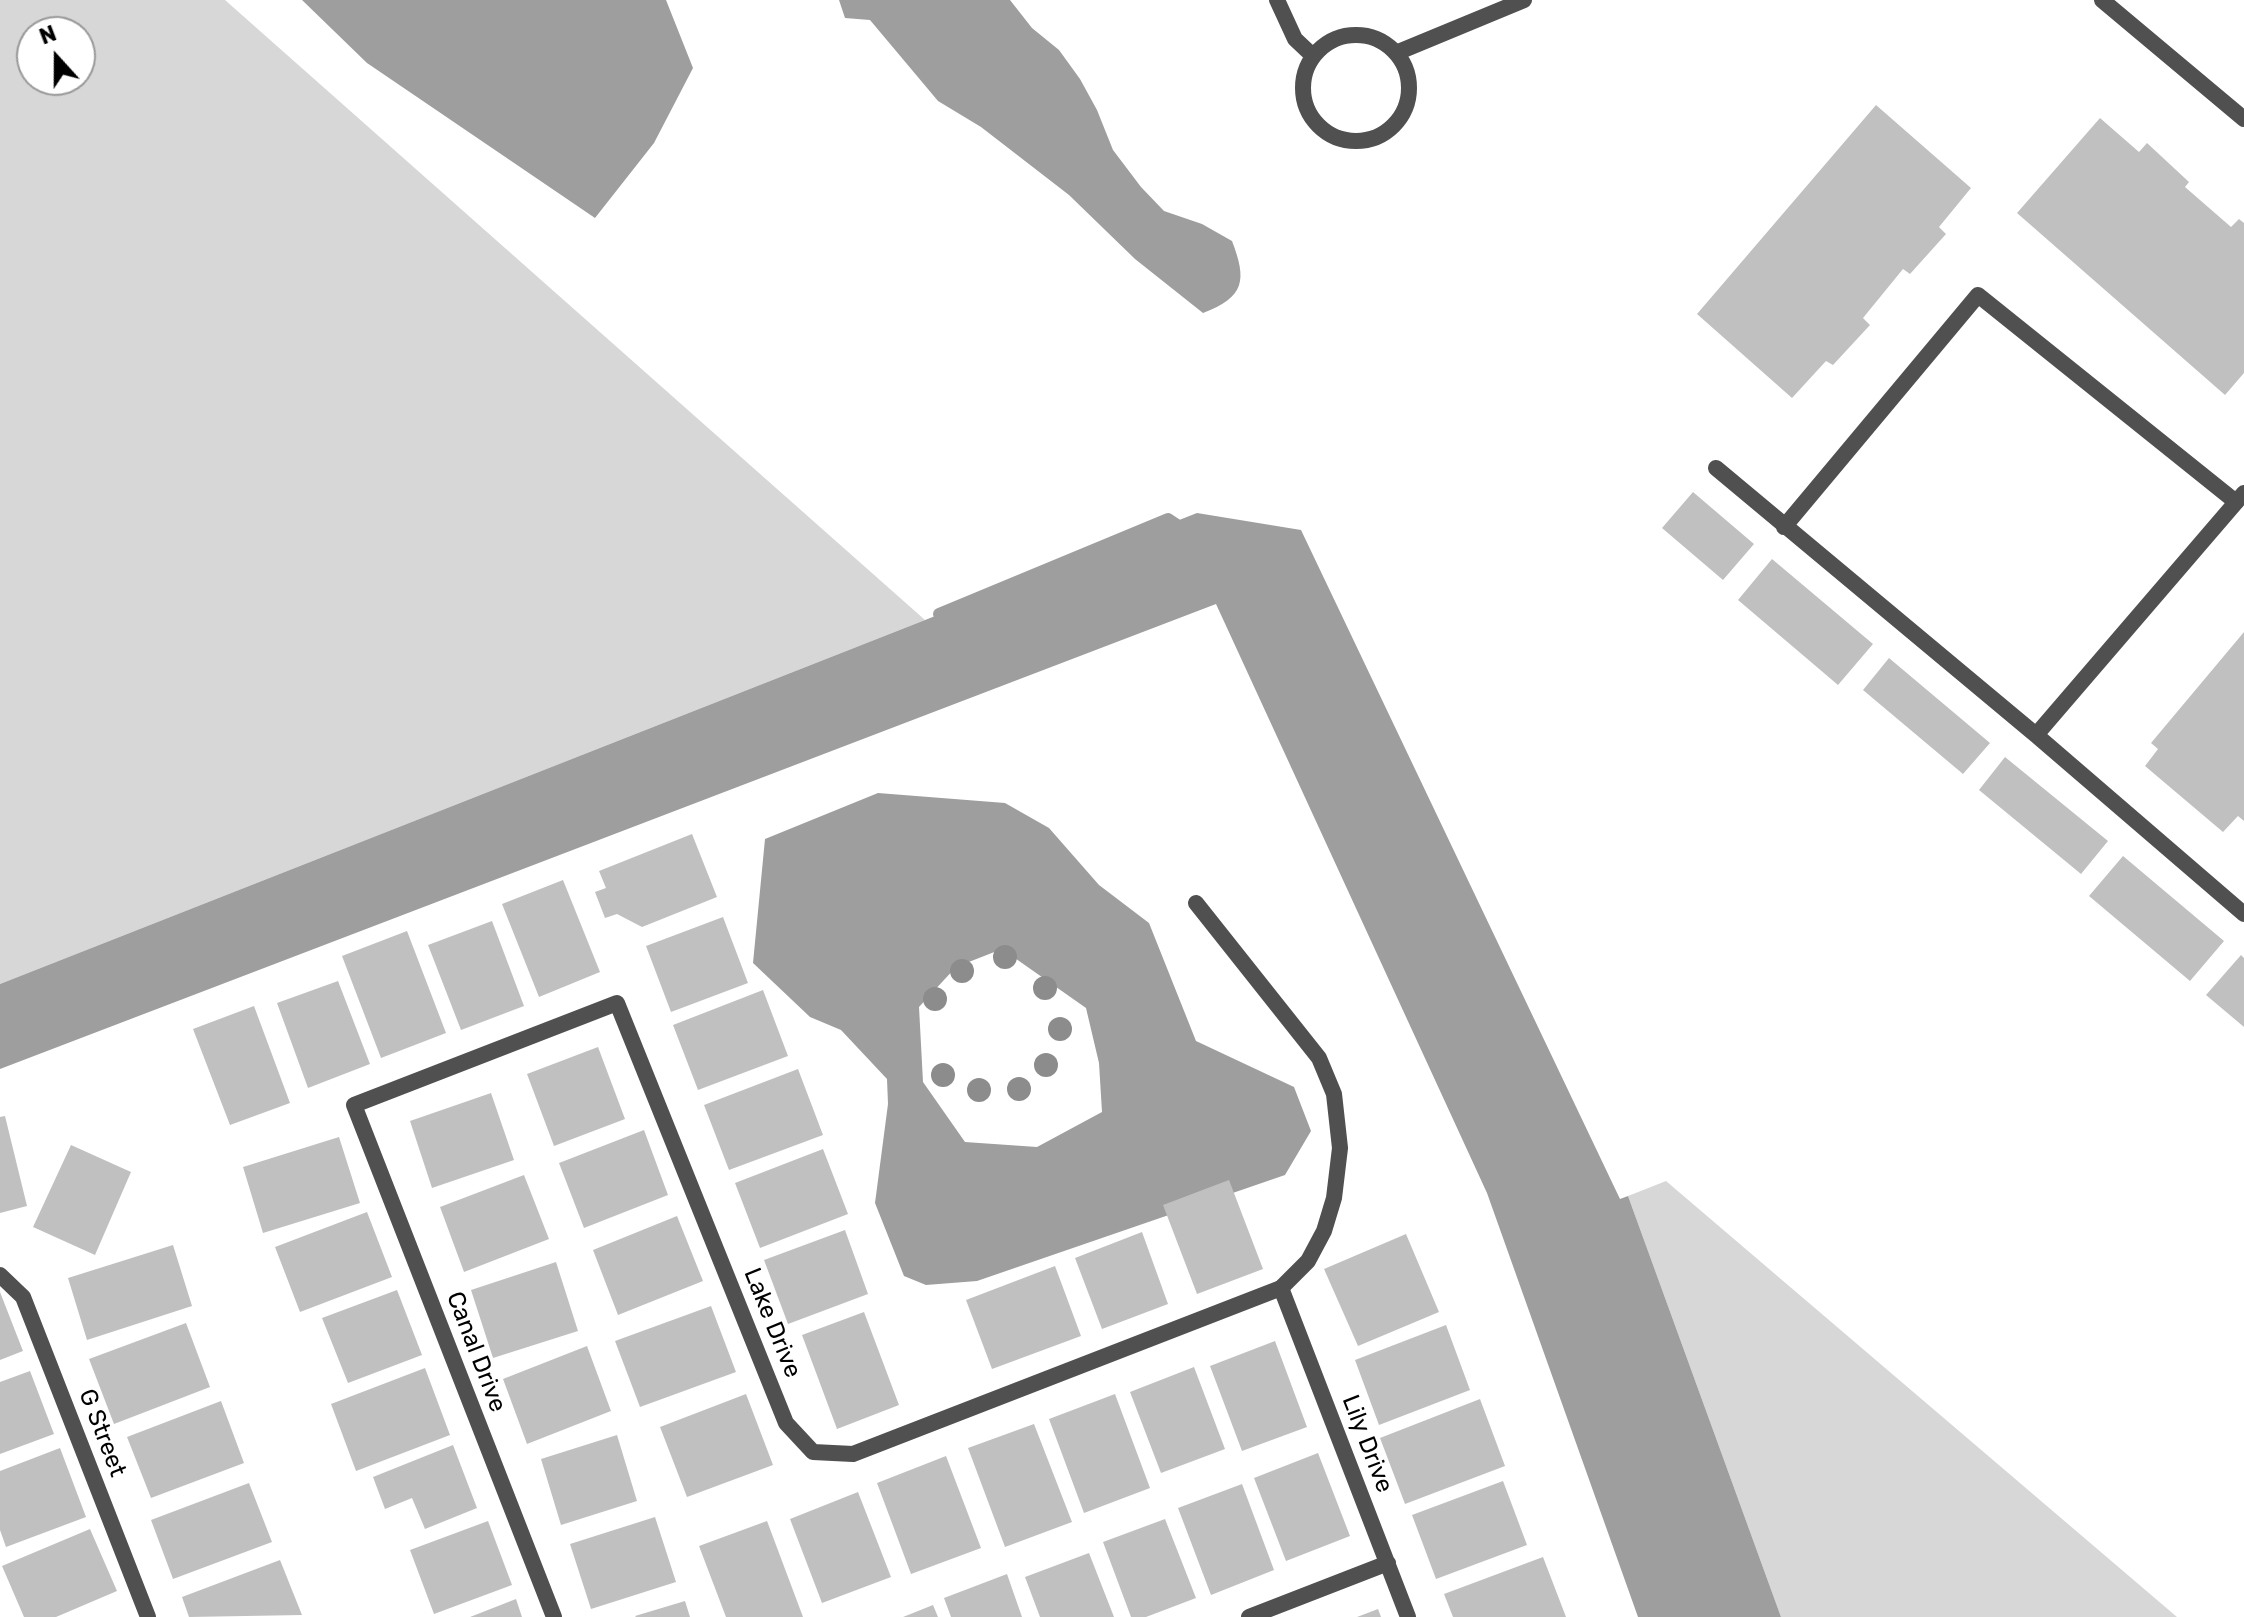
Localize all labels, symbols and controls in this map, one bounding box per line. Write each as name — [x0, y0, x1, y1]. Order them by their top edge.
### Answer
north arrow — [16, 16, 96, 96]
text: N — [36, 20, 60, 50]
street label: Lake Drive — [737, 1264, 807, 1382]
street label: Canal Drive — [440, 1288, 512, 1416]
street label: G Street — [72, 1385, 132, 1481]
street label: Lily Drive — [1335, 1391, 1399, 1497]

